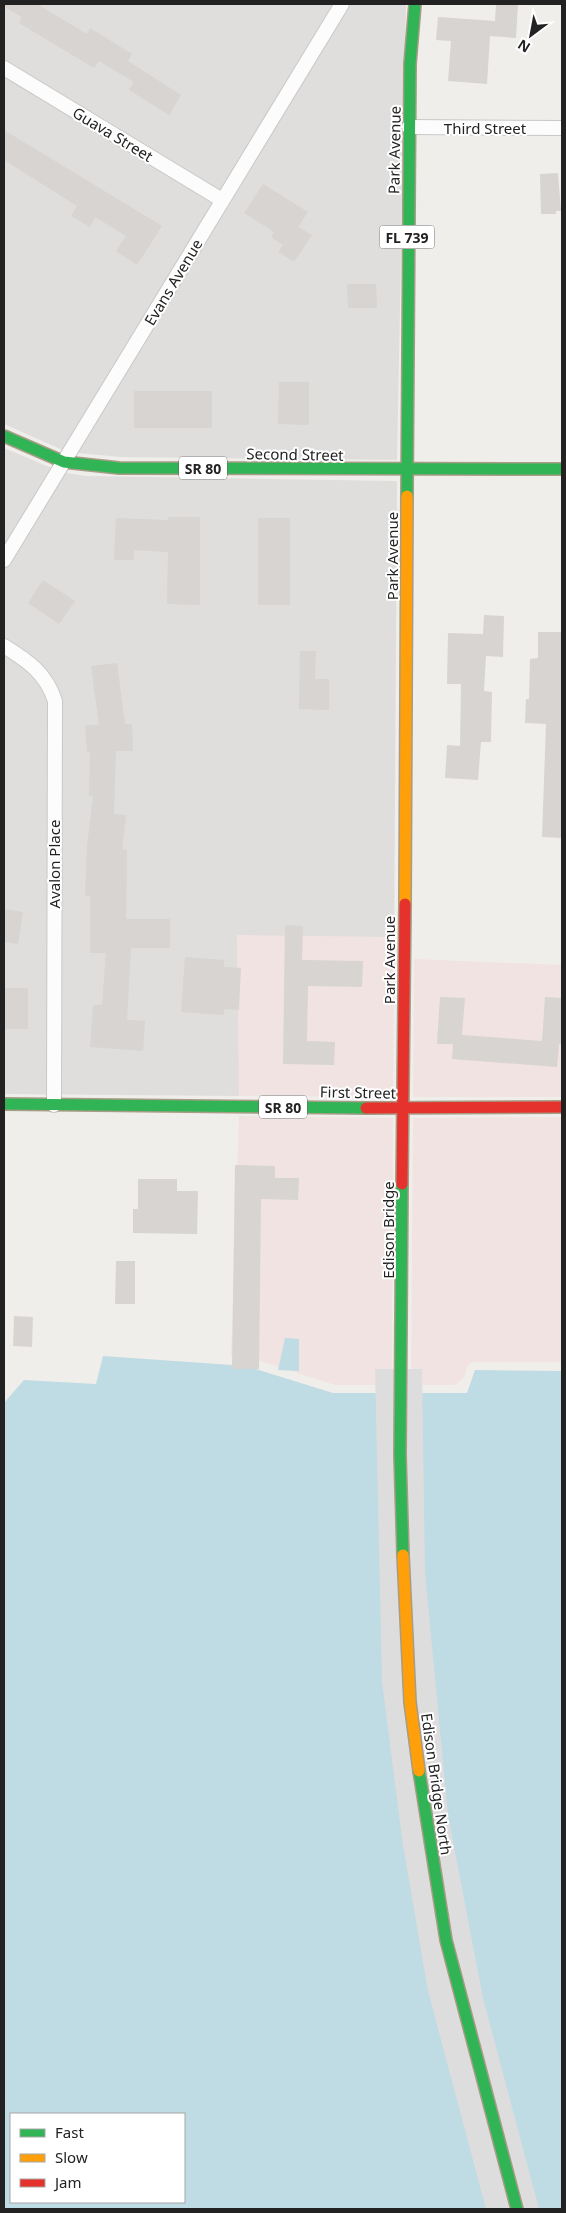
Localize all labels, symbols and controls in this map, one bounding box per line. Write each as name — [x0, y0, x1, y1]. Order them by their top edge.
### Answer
north arrow — [506, 10, 556, 60]
text: N — [514, 35, 534, 58]
street label: Guava Street — [69, 102, 157, 166]
street label: Park Avenue — [383, 106, 405, 194]
street label: Third Street — [444, 118, 527, 138]
road number: FL 739 — [380, 226, 434, 248]
street label: Evans Avenue — [139, 235, 207, 329]
street label: Second Street — [246, 443, 344, 465]
road number: SR 80 — [179, 456, 227, 479]
street label: Park Avenue — [382, 512, 402, 600]
street label: Avalon Place — [44, 820, 64, 908]
street label: Park Avenue — [379, 916, 399, 1004]
street label: First Street — [320, 1081, 397, 1103]
road number: SR 80 — [259, 1096, 307, 1118]
street label: Edison Bridge — [378, 1181, 398, 1279]
street label: Edison Bridge North — [417, 1712, 457, 1856]
legend — [10, 2113, 185, 2203]
text: Fast — [55, 2122, 84, 2142]
text: Slow — [55, 2147, 88, 2167]
text: Jam — [53, 2172, 82, 2192]

